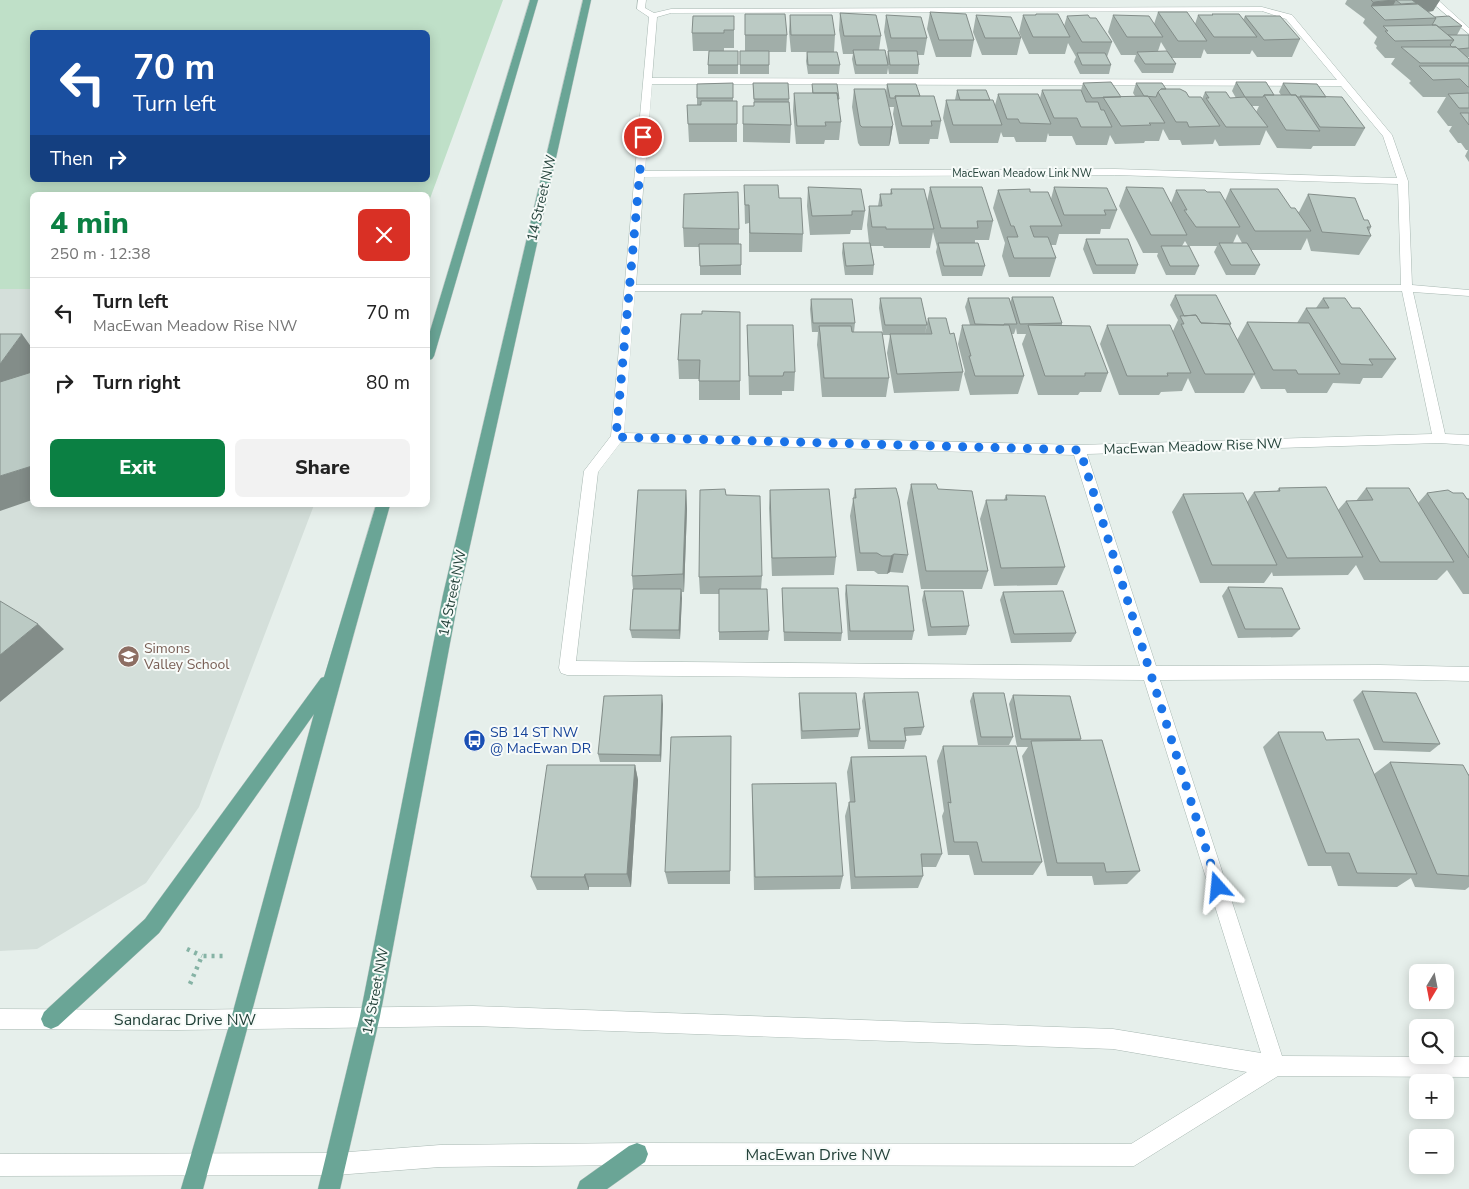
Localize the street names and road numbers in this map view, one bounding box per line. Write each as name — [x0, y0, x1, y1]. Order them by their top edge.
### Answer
street label: 14 Street NW — [522, 153, 561, 243]
street label: MacEwan Meadow Link NW — [952, 166, 1092, 181]
street label: MacEwan Meadow Rise NW — [1103, 434, 1283, 459]
street label: 14 Street NW — [434, 548, 471, 638]
street label: 14 Street NW — [358, 946, 393, 1036]
street label: Sandarac Drive NW — [114, 1009, 257, 1031]
street label: MacEwan Drive NW — [745, 1144, 891, 1166]

